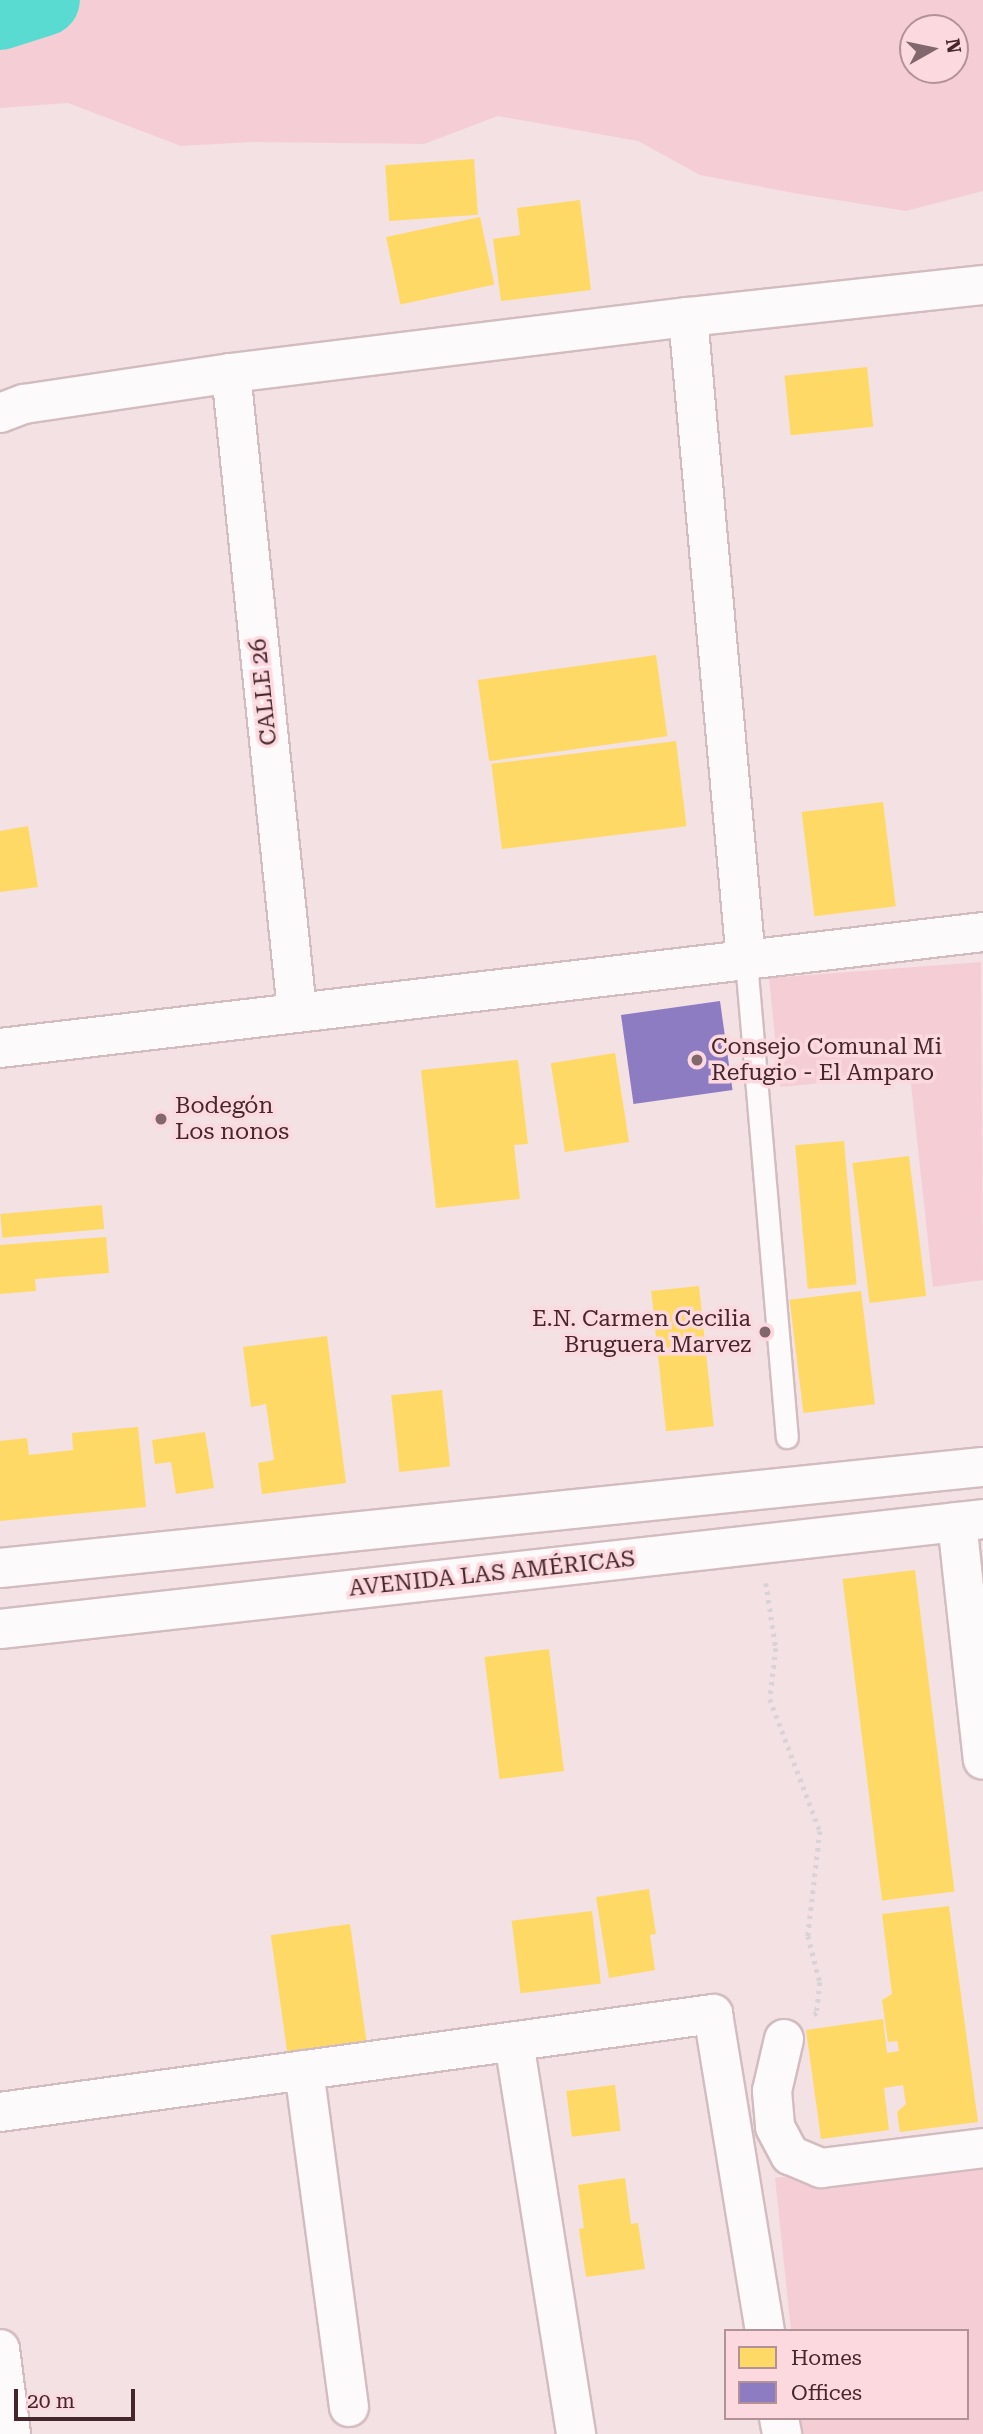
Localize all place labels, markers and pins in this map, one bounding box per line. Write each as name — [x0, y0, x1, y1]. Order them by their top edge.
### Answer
place label: Consejo Comunal Mi Refugio - El Amparo — [711, 1033, 942, 1087]
marker: Consejo Comunal Mi Refugio - El Amparo — [689, 1052, 705, 1068]
place label: Bodegón Los nonos — [175, 1092, 289, 1146]
marker: Bodegón Los nonos — [153, 1111, 169, 1127]
place label: E.N. Carmen Cecilia Bruguera Marvez — [532, 1305, 751, 1359]
marker: E.N. Carmen Cecilia Bruguera Marvez — [757, 1324, 773, 1340]

